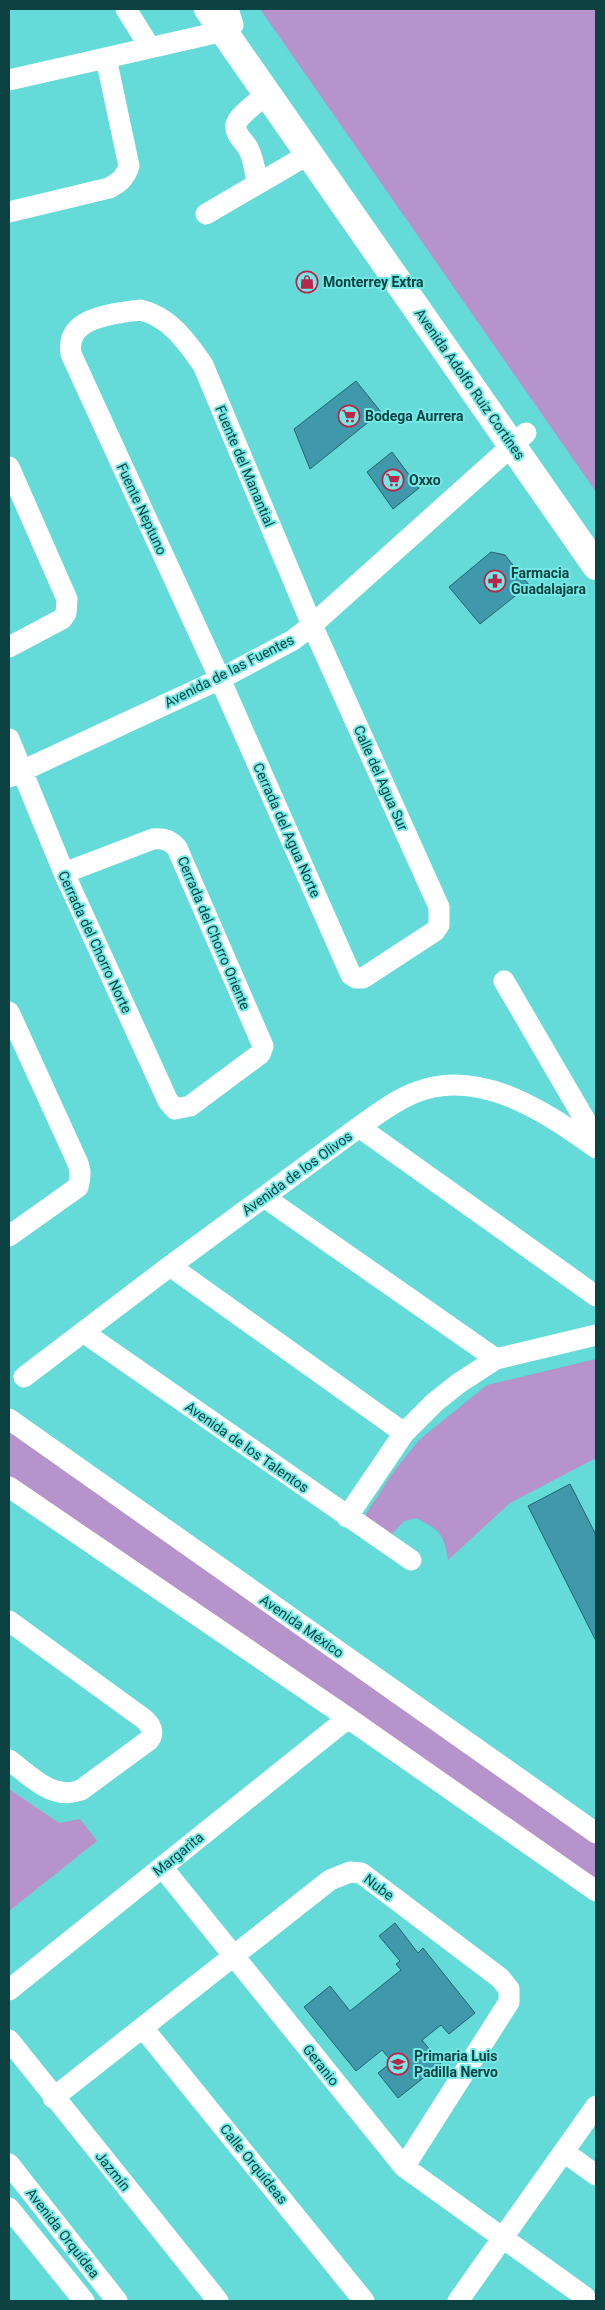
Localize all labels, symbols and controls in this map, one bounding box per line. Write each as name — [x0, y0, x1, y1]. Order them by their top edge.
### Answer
shop icon: Monterrey Extra — [295, 270, 319, 294]
place label: Monterrey Extra — [323, 274, 424, 290]
street label: Avenida Adolfo Ruiz Cortínes — [412, 305, 528, 463]
street label: Fuente del Manantial — [212, 403, 278, 529]
supermarket icon: Bodega Aurrera — [337, 404, 361, 428]
place label: Bodega Aurrera — [365, 408, 464, 424]
street label: Fuente Neptuno — [114, 461, 170, 557]
supermarket icon: Oxxo — [381, 468, 405, 492]
place label: Oxxo — [409, 472, 441, 488]
place label: Farmacia Guadalajara — [511, 565, 586, 597]
pharmacy icon: Farmacia Guadalajara — [483, 569, 507, 593]
street label: Avenida de las Fuentes — [162, 631, 296, 711]
street label: Calle del Agua Sur — [351, 723, 411, 833]
street label: Cerrada del Agua Norte — [250, 760, 324, 900]
street label: Cerrada del Chorro Oriente — [174, 854, 254, 1012]
street label: Cerrada del Chorro Norte — [55, 868, 135, 1016]
street label: Avenida de los Olivos — [239, 1128, 355, 1218]
street label: Avenida de los Talentos — [182, 1398, 312, 1496]
street label: Avenida México — [257, 1591, 347, 1661]
street label: Margarita — [150, 1829, 206, 1879]
street label: Nube — [361, 1871, 397, 1903]
street label: Geranio — [300, 2041, 342, 2089]
place label: Primaria Luis Padilla Nervo — [414, 2048, 498, 2080]
school or university icon: Primaria Luis Padilla Nervo — [386, 2052, 410, 2076]
street label: Calle Orquídeas — [217, 2121, 291, 2207]
street label: Jazmín — [92, 2148, 134, 2194]
street label: Avenida Orquídea — [23, 2185, 103, 2281]

